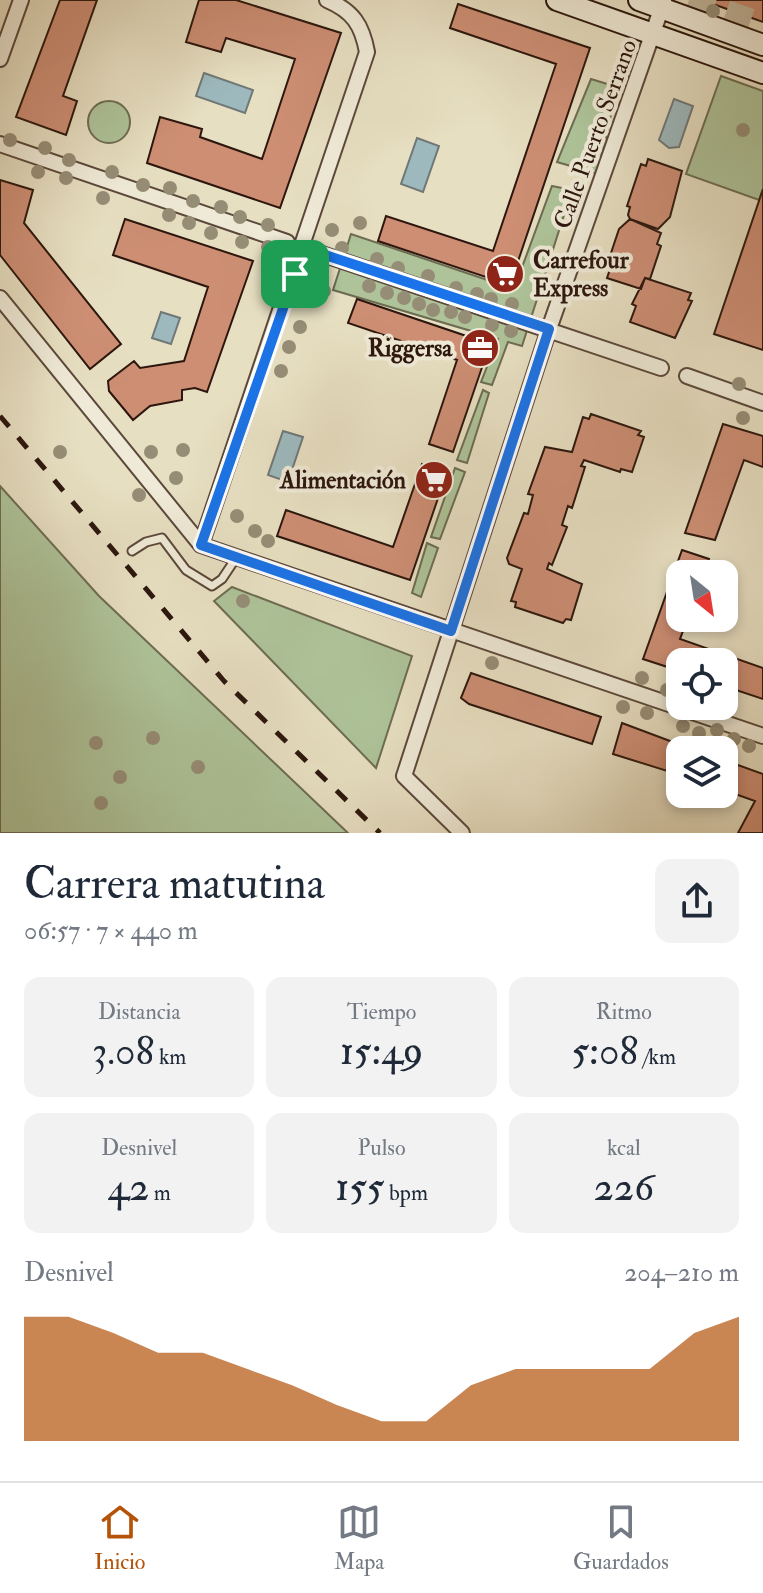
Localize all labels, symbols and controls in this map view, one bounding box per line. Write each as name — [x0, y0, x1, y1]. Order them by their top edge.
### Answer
street label: Calle Puerto Serrano — [547, 35, 644, 233]
pin — [261, 240, 329, 308]
place label: Carrefour Express — [533, 245, 630, 304]
icon: arrive — [273, 252, 317, 296]
supermarket icon: Carrefour Express — [484, 253, 526, 295]
office icon: Riggersa — [459, 327, 501, 369]
place label: Riggersa — [368, 333, 453, 364]
supermarket icon: Alimentación — [413, 459, 455, 501]
place label: Alimentación — [279, 465, 407, 496]
north arrow — [666, 560, 738, 632]
map controls — [666, 560, 738, 808]
button: locate — [666, 648, 738, 720]
button: layers — [666, 736, 738, 808]
text: Carrera matutina — [24, 857, 325, 912]
button: share — [655, 859, 739, 943]
text: 06:57 · 7 × 440 m — [24, 915, 198, 947]
text: Distancia — [98, 998, 180, 1026]
text: Tiempo — [347, 998, 416, 1026]
text: Ritmo — [596, 998, 652, 1026]
text: 3.08 — [92, 1026, 154, 1077]
text: 15:49 — [340, 1026, 423, 1077]
text: 5:08 — [571, 1026, 638, 1077]
text: km — [154, 1043, 186, 1071]
text: /km — [638, 1043, 676, 1071]
text: Desnivel — [101, 1134, 177, 1162]
text: Pulso — [357, 1134, 406, 1162]
text: kcal — [607, 1134, 641, 1162]
text: 42 — [107, 1162, 149, 1213]
text: 155 — [335, 1162, 384, 1213]
text: 226 — [593, 1162, 654, 1213]
text: m — [149, 1179, 171, 1207]
text: bpm — [384, 1179, 428, 1207]
text: Desnivel — [24, 1257, 114, 1289]
text: 204–210 m — [624, 1257, 739, 1289]
tab: Inicio — [94, 1500, 145, 1576]
tab: Mapa — [334, 1500, 384, 1576]
tab: Guardados — [573, 1500, 669, 1576]

